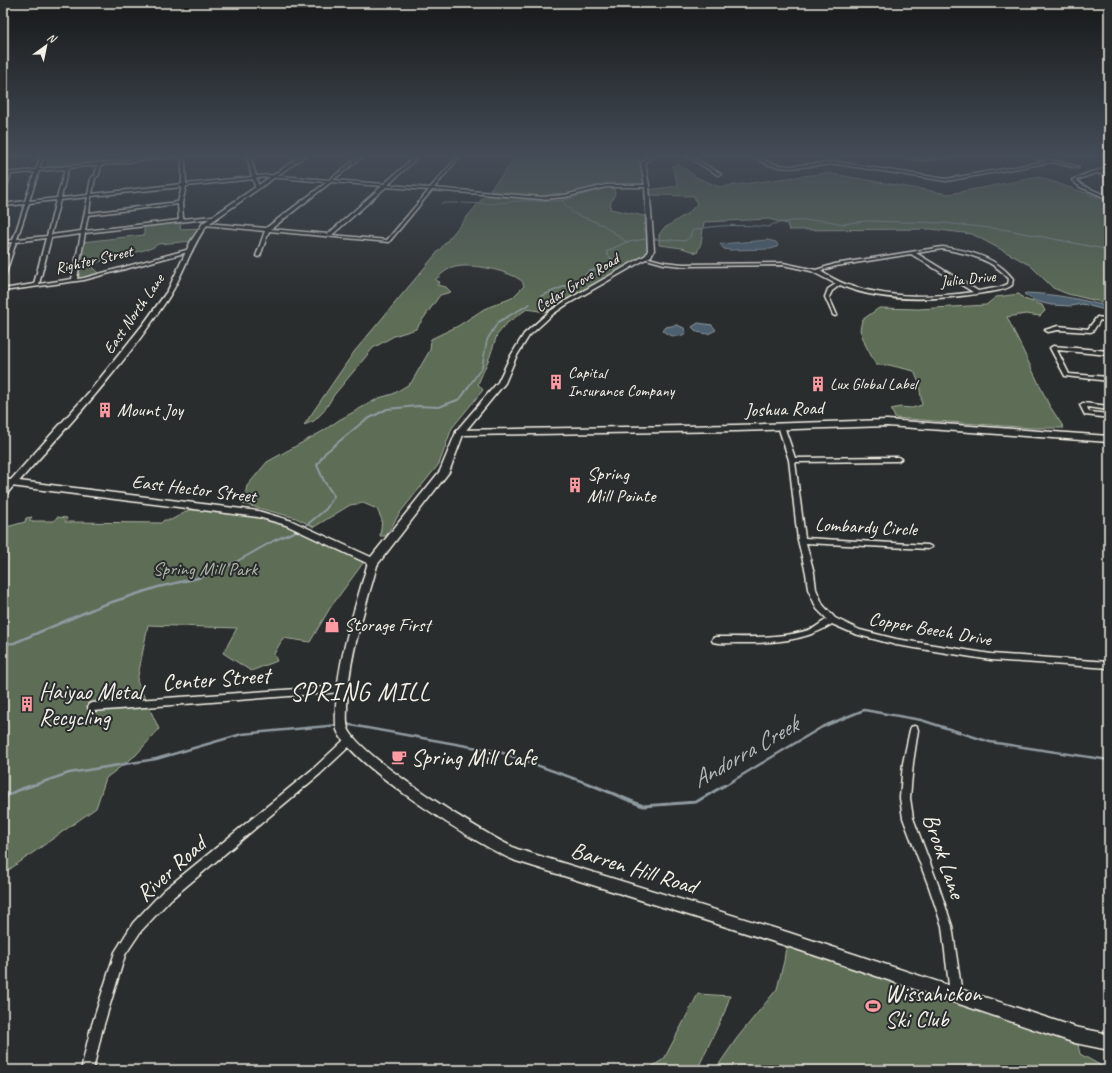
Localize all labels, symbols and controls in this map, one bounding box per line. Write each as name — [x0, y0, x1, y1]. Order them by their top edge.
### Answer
north arrow — [26, 26, 66, 66]
text: N — [45, 30, 60, 47]
street label: Righter Street — [53, 241, 136, 279]
street label: Cedar Grove Road — [531, 248, 625, 317]
street label: Julia Drive — [938, 266, 998, 292]
street label: East North Lane — [99, 269, 170, 358]
place label: Capital Insurance Company — [568, 363, 676, 401]
building icon: Capital Insurance Company — [547, 373, 565, 391]
place label: Lux Global Label — [830, 374, 920, 394]
building icon: Lux Global Label — [809, 375, 827, 393]
street label: Joshua Road — [743, 396, 827, 422]
place label: Mount Joy — [117, 398, 184, 422]
building icon: Mount Joy — [96, 401, 114, 419]
place label: Spring Mill Pointe — [587, 462, 657, 508]
street label: East Hector Street — [130, 469, 259, 509]
building icon: Spring Mill Pointe — [566, 476, 584, 494]
street label: Lombardy Circle — [814, 512, 919, 542]
park label: Spring Mill Park — [153, 557, 258, 581]
street label: Copper Beech Drive — [867, 606, 995, 652]
place label: Storage First — [344, 613, 433, 637]
shop icon: Storage First — [323, 616, 341, 634]
street label: Center Street — [161, 661, 274, 697]
district label: SPRING MILL — [290, 676, 431, 708]
place label: Haiyao Metal Recycling — [39, 677, 146, 732]
building icon: Haiyao Metal Recycling — [18, 695, 36, 713]
water label: Andorra Creek — [687, 707, 808, 794]
place label: Spring Mill Cafe — [411, 743, 538, 772]
cafe icon: Spring Mill Cafe — [390, 748, 408, 766]
street label: Brook Lane — [916, 810, 972, 904]
street label: River Road — [130, 828, 214, 908]
street label: Barren Hill Road — [567, 835, 703, 902]
place label: Wissahickon Ski Club — [885, 979, 983, 1034]
sports icon: Wissahickon Ski Club — [864, 997, 882, 1015]

